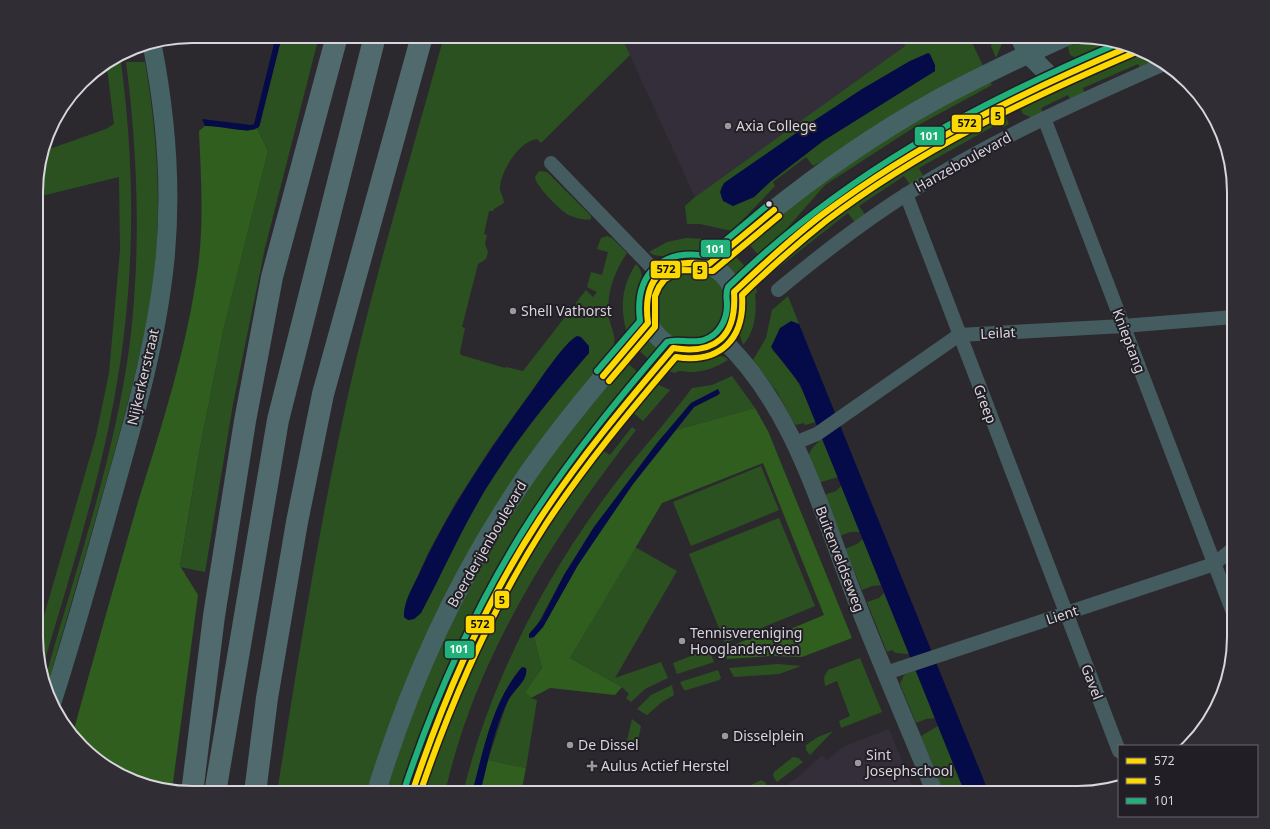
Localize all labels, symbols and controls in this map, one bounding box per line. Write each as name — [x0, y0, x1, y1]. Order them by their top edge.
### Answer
line badge: 5 — [990, 106, 1005, 126]
text: 5 — [995, 108, 1001, 123]
line badge: 572 — [951, 114, 982, 133]
text: 572 — [958, 115, 976, 130]
place label: Axia College — [736, 116, 817, 135]
marker: Axia College — [723, 121, 733, 131]
line badge: 101 — [914, 126, 945, 146]
street label: Hanzeboulevard — [911, 127, 1014, 196]
text: 101 — [920, 128, 938, 143]
unlabelled marker — [764, 199, 774, 209]
line badge: 101 — [700, 239, 731, 258]
text: 101 — [706, 241, 724, 256]
line badge: 572 — [650, 260, 681, 279]
text: 572 — [657, 261, 675, 276]
line badge: 5 — [692, 261, 708, 280]
text: 5 — [697, 262, 703, 277]
place label: Shell Vathorst — [521, 301, 612, 320]
marker: Shell Vathorst — [508, 306, 518, 316]
street label: Knieptang — [1108, 306, 1150, 376]
street label: Leilat — [980, 322, 1016, 343]
street label: Nijkerkerstraat — [122, 327, 163, 427]
street label: Greep — [969, 382, 1002, 426]
street label: Boerderijenboulevard — [443, 477, 531, 610]
street label: Buitenveldseweg — [812, 503, 869, 615]
line badge: 5 — [494, 590, 510, 609]
text: 5 — [499, 592, 505, 607]
street label: Lient — [1043, 600, 1080, 629]
line badge: 572 — [465, 615, 495, 634]
text: 572 — [471, 616, 489, 631]
place label: Tennisvereniging Hooglanderveen — [690, 623, 802, 658]
marker: Tennisvereniging Hooglanderveen — [677, 636, 687, 646]
line badge: 101 — [444, 640, 475, 659]
text: 101 — [450, 641, 468, 656]
street label: Gavel — [1077, 661, 1108, 702]
place label: Disselplein — [733, 726, 804, 745]
marker: Disselplein — [720, 731, 730, 741]
place label: De Dissel — [578, 735, 639, 754]
marker: De Dissel — [565, 740, 575, 750]
place label: Sint Josephschool — [864, 745, 953, 780]
legend — [1118, 745, 1258, 817]
text: 572 — [1154, 752, 1175, 769]
place label: Aulus Actief Herstel — [601, 756, 729, 775]
marker: Sint Josephschool — [853, 758, 863, 768]
marker: Aulus Actief Herstel — [586, 760, 598, 772]
text: 5 — [1154, 772, 1161, 789]
text: 101 — [1154, 792, 1175, 809]

